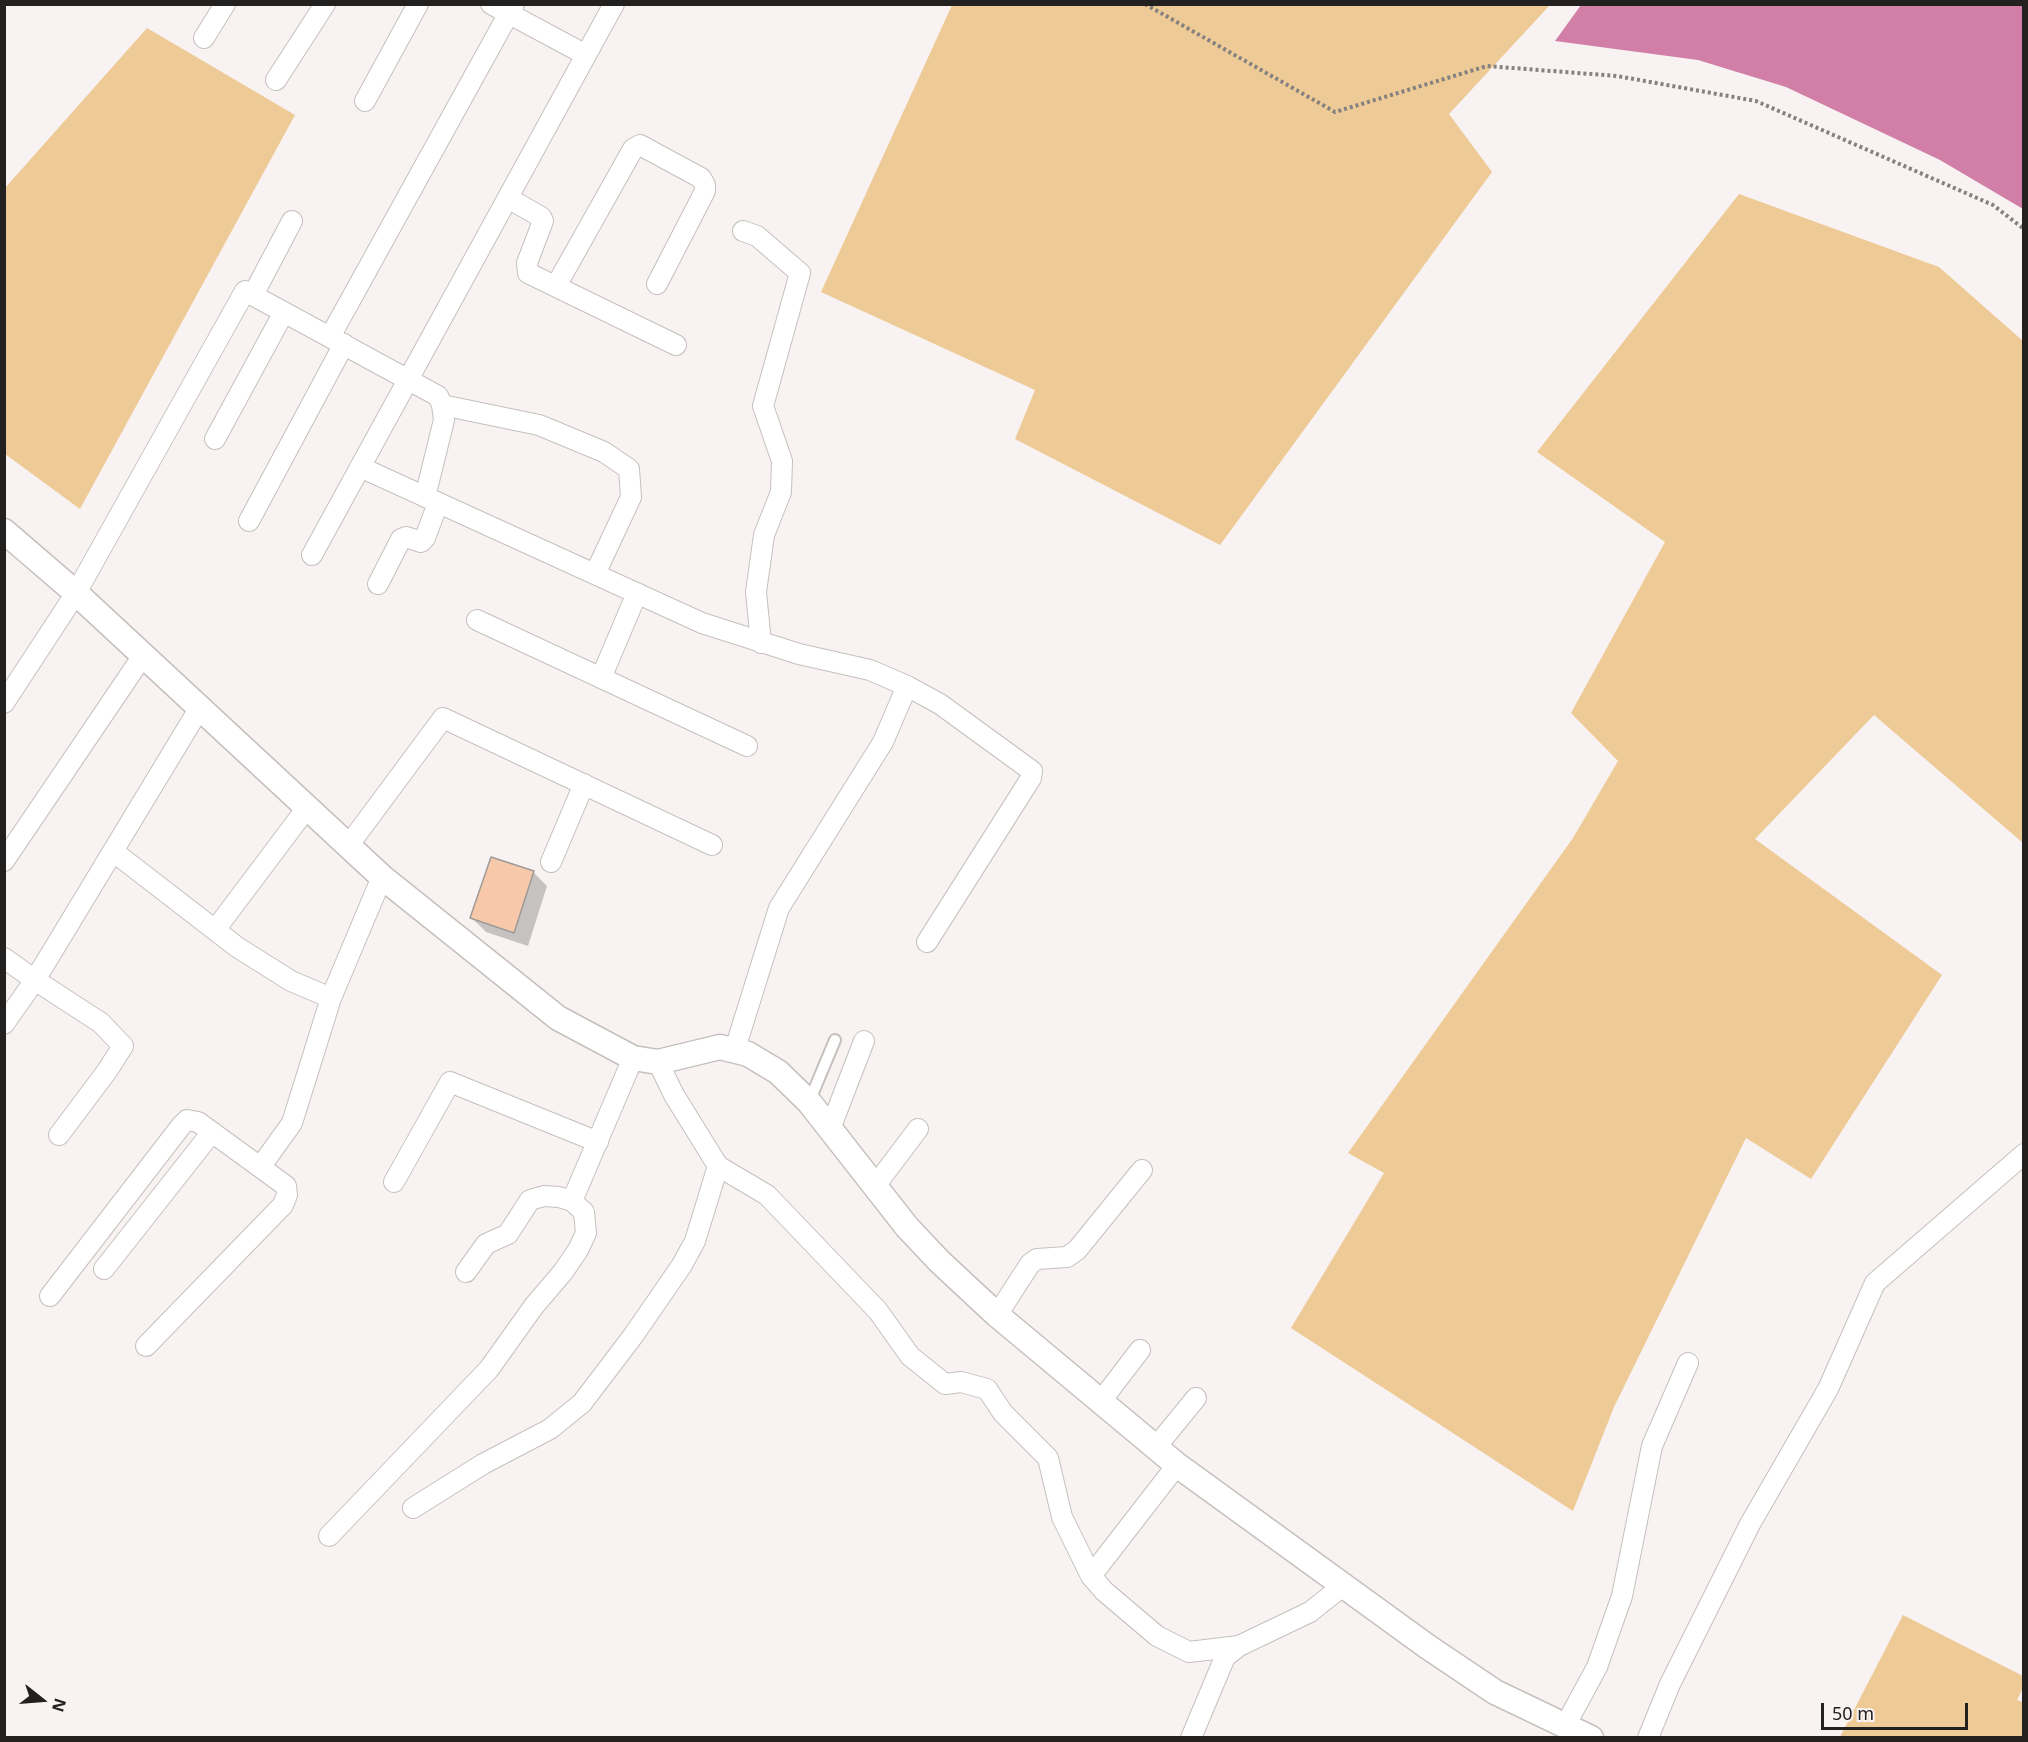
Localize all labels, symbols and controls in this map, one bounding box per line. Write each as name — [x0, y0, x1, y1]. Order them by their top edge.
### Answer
north arrow — [12, 1670, 72, 1730]
scale bar — [1824, 1691, 1971, 1729]
text: N — [47, 1696, 72, 1715]
text: 50 m — [1832, 1701, 1874, 1725]

